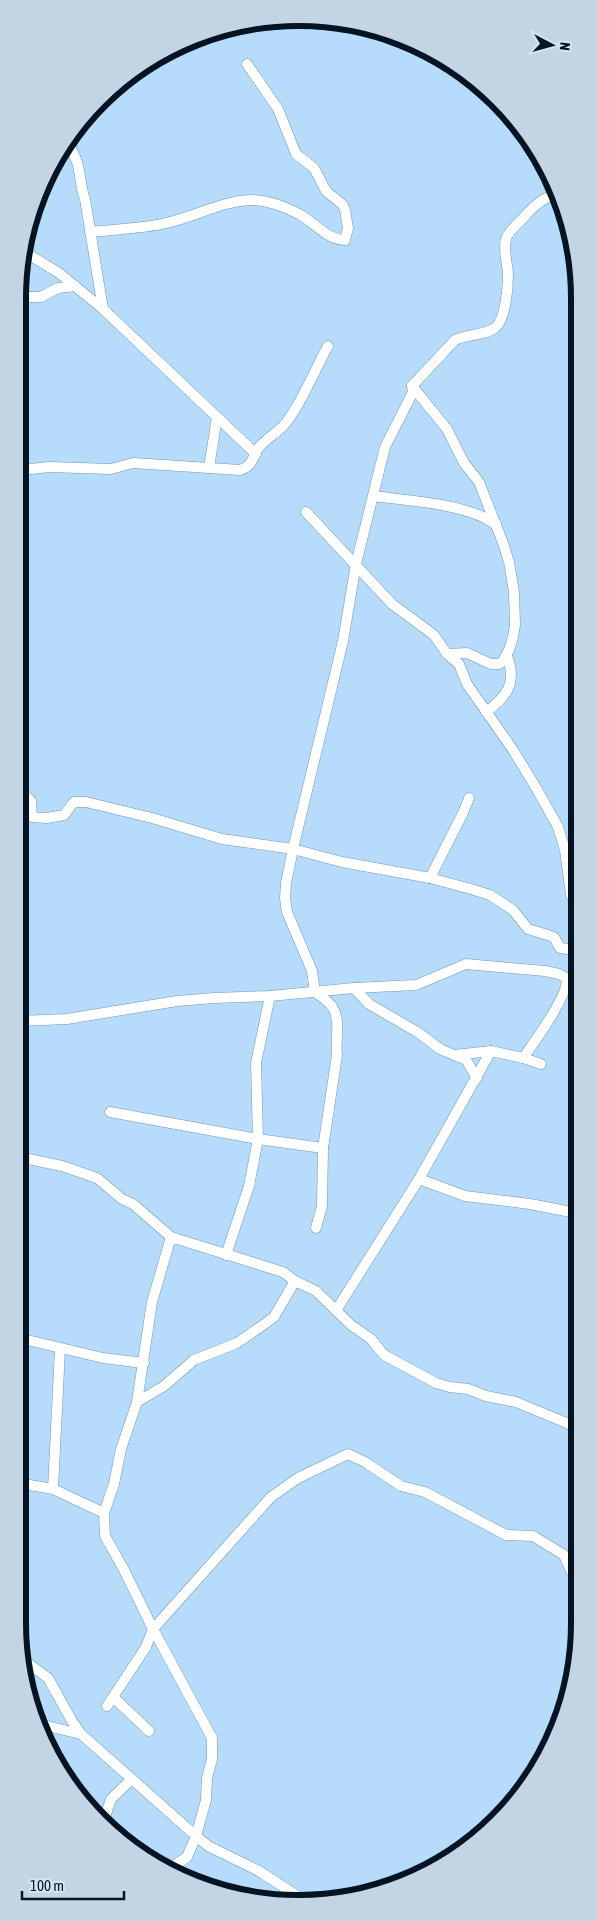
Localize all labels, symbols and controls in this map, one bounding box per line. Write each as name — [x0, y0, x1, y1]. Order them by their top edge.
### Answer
north arrow — [527, 20, 577, 70]
text: N — [557, 41, 573, 51]
scale bar — [22, 1868, 125, 1900]
text: 100 m — [30, 1877, 64, 1894]

